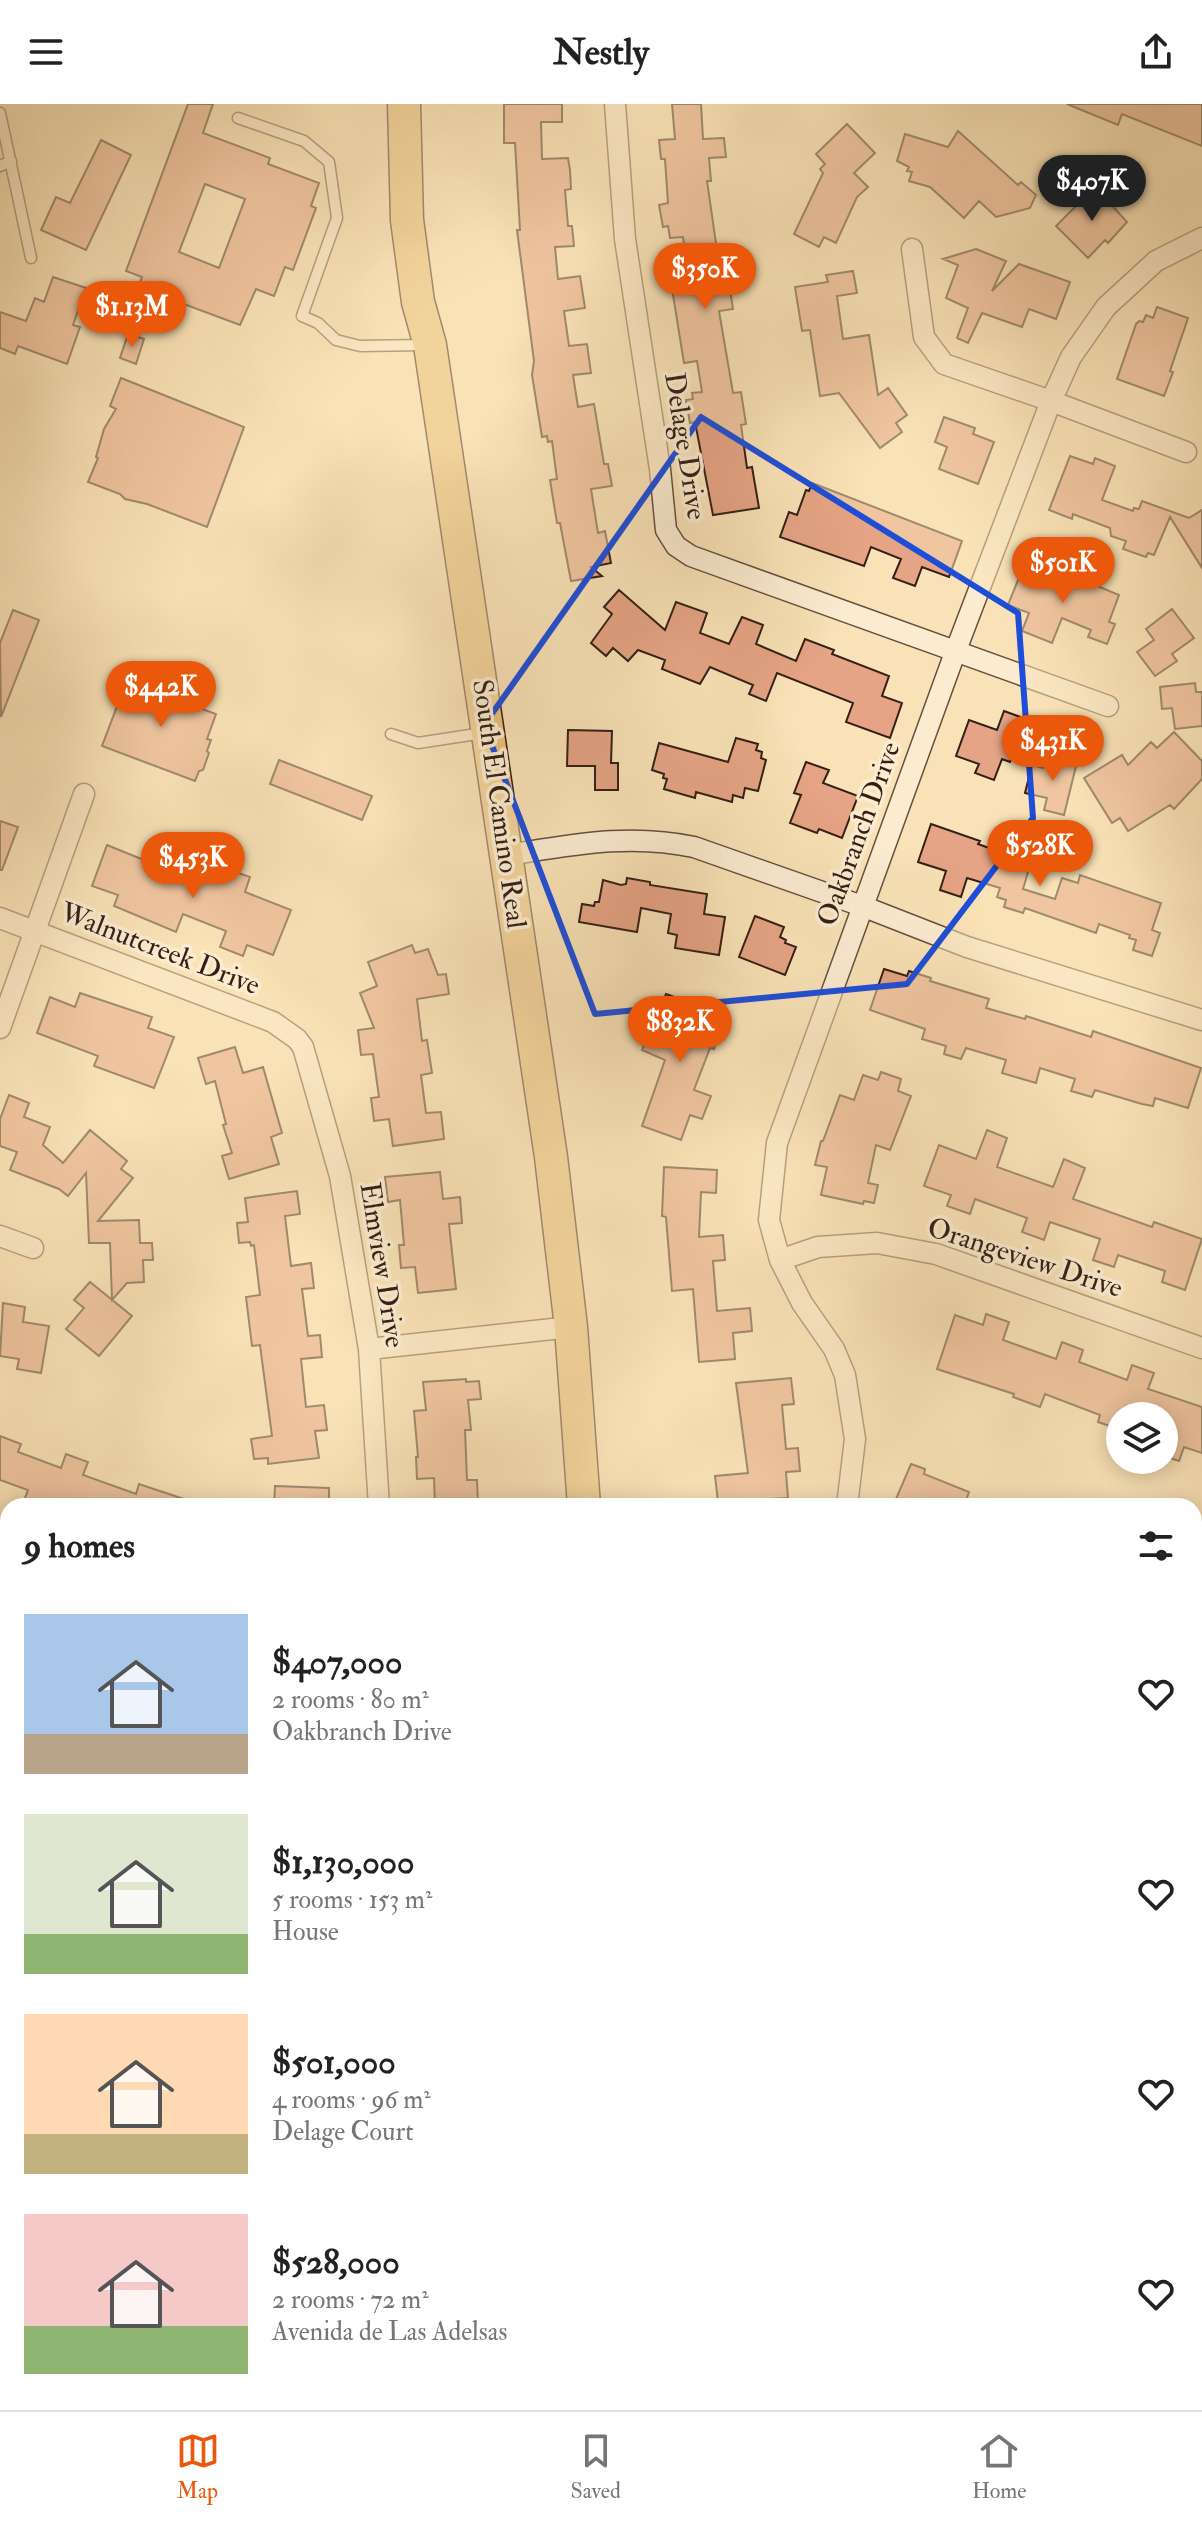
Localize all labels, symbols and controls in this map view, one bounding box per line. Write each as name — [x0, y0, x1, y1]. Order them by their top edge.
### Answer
icon: menu — [24, 30, 68, 74]
text: Nestly — [553, 30, 649, 75]
icon: share — [1134, 30, 1178, 74]
pin: $407K — [1036, 155, 1148, 223]
text: $407K — [1056, 165, 1128, 197]
pin: $350K — [649, 243, 761, 311]
text: $350K — [671, 253, 739, 285]
pin: $1.13M — [67, 281, 197, 349]
text: $1.13M — [95, 291, 169, 323]
street label: Delage Drive — [656, 370, 714, 522]
pin: $501K — [1007, 537, 1119, 605]
text: $501K — [1030, 547, 1096, 579]
pin: $442K — [105, 661, 217, 729]
text: $442K — [124, 671, 198, 703]
street label: South El Camino Real — [464, 677, 534, 931]
pin: $431K — [997, 715, 1109, 783]
text: $431K — [1020, 725, 1086, 757]
street label: Oakbranch Drive — [809, 737, 909, 931]
pin: $528K — [984, 820, 1096, 888]
text: $528K — [1005, 830, 1075, 862]
pin: $453K — [137, 832, 249, 900]
text: $453K — [159, 842, 227, 874]
street label: Walnutcreek Drive — [54, 895, 265, 1003]
pin: $832K — [624, 996, 736, 1064]
text: $832K — [646, 1006, 714, 1038]
street label: Elmview Drive — [352, 1180, 412, 1350]
street label: Orangeview Drive — [923, 1210, 1127, 1306]
map controls — [1106, 1402, 1178, 1474]
button: layers — [1106, 1402, 1178, 1474]
icon: filters — [1134, 1524, 1178, 1568]
text: 9 homes — [24, 1525, 135, 1568]
text: $407,000 — [272, 1641, 402, 1684]
icon: home — [88, 1646, 184, 1742]
icon: heart — [1134, 1672, 1178, 1716]
text: 2 rooms · 80 m² — [272, 1684, 429, 1716]
text: Oakbranch Drive — [272, 1716, 452, 1748]
text: $1,130,000 — [272, 1841, 414, 1884]
icon: home — [88, 1846, 184, 1942]
icon: heart — [1134, 1872, 1178, 1916]
text: 5 rooms · 153 m² — [272, 1884, 432, 1916]
text: House — [272, 1916, 339, 1948]
text: $501,000 — [272, 2041, 396, 2084]
icon: home — [88, 2046, 184, 2142]
icon: heart — [1134, 2072, 1178, 2116]
text: 4 rooms · 96 m² — [272, 2084, 431, 2116]
text: Delage Court — [272, 2116, 414, 2148]
text: $528,000 — [272, 2241, 400, 2284]
icon: home — [88, 2246, 184, 2342]
icon: heart — [1134, 2272, 1178, 2316]
text: 2 rooms · 72 m² — [272, 2284, 429, 2316]
text: Avenida de Las Adelsas — [272, 2316, 507, 2348]
tab: Map — [176, 2429, 220, 2505]
tab: Saved — [571, 2429, 621, 2505]
tab: Home — [972, 2429, 1026, 2505]

